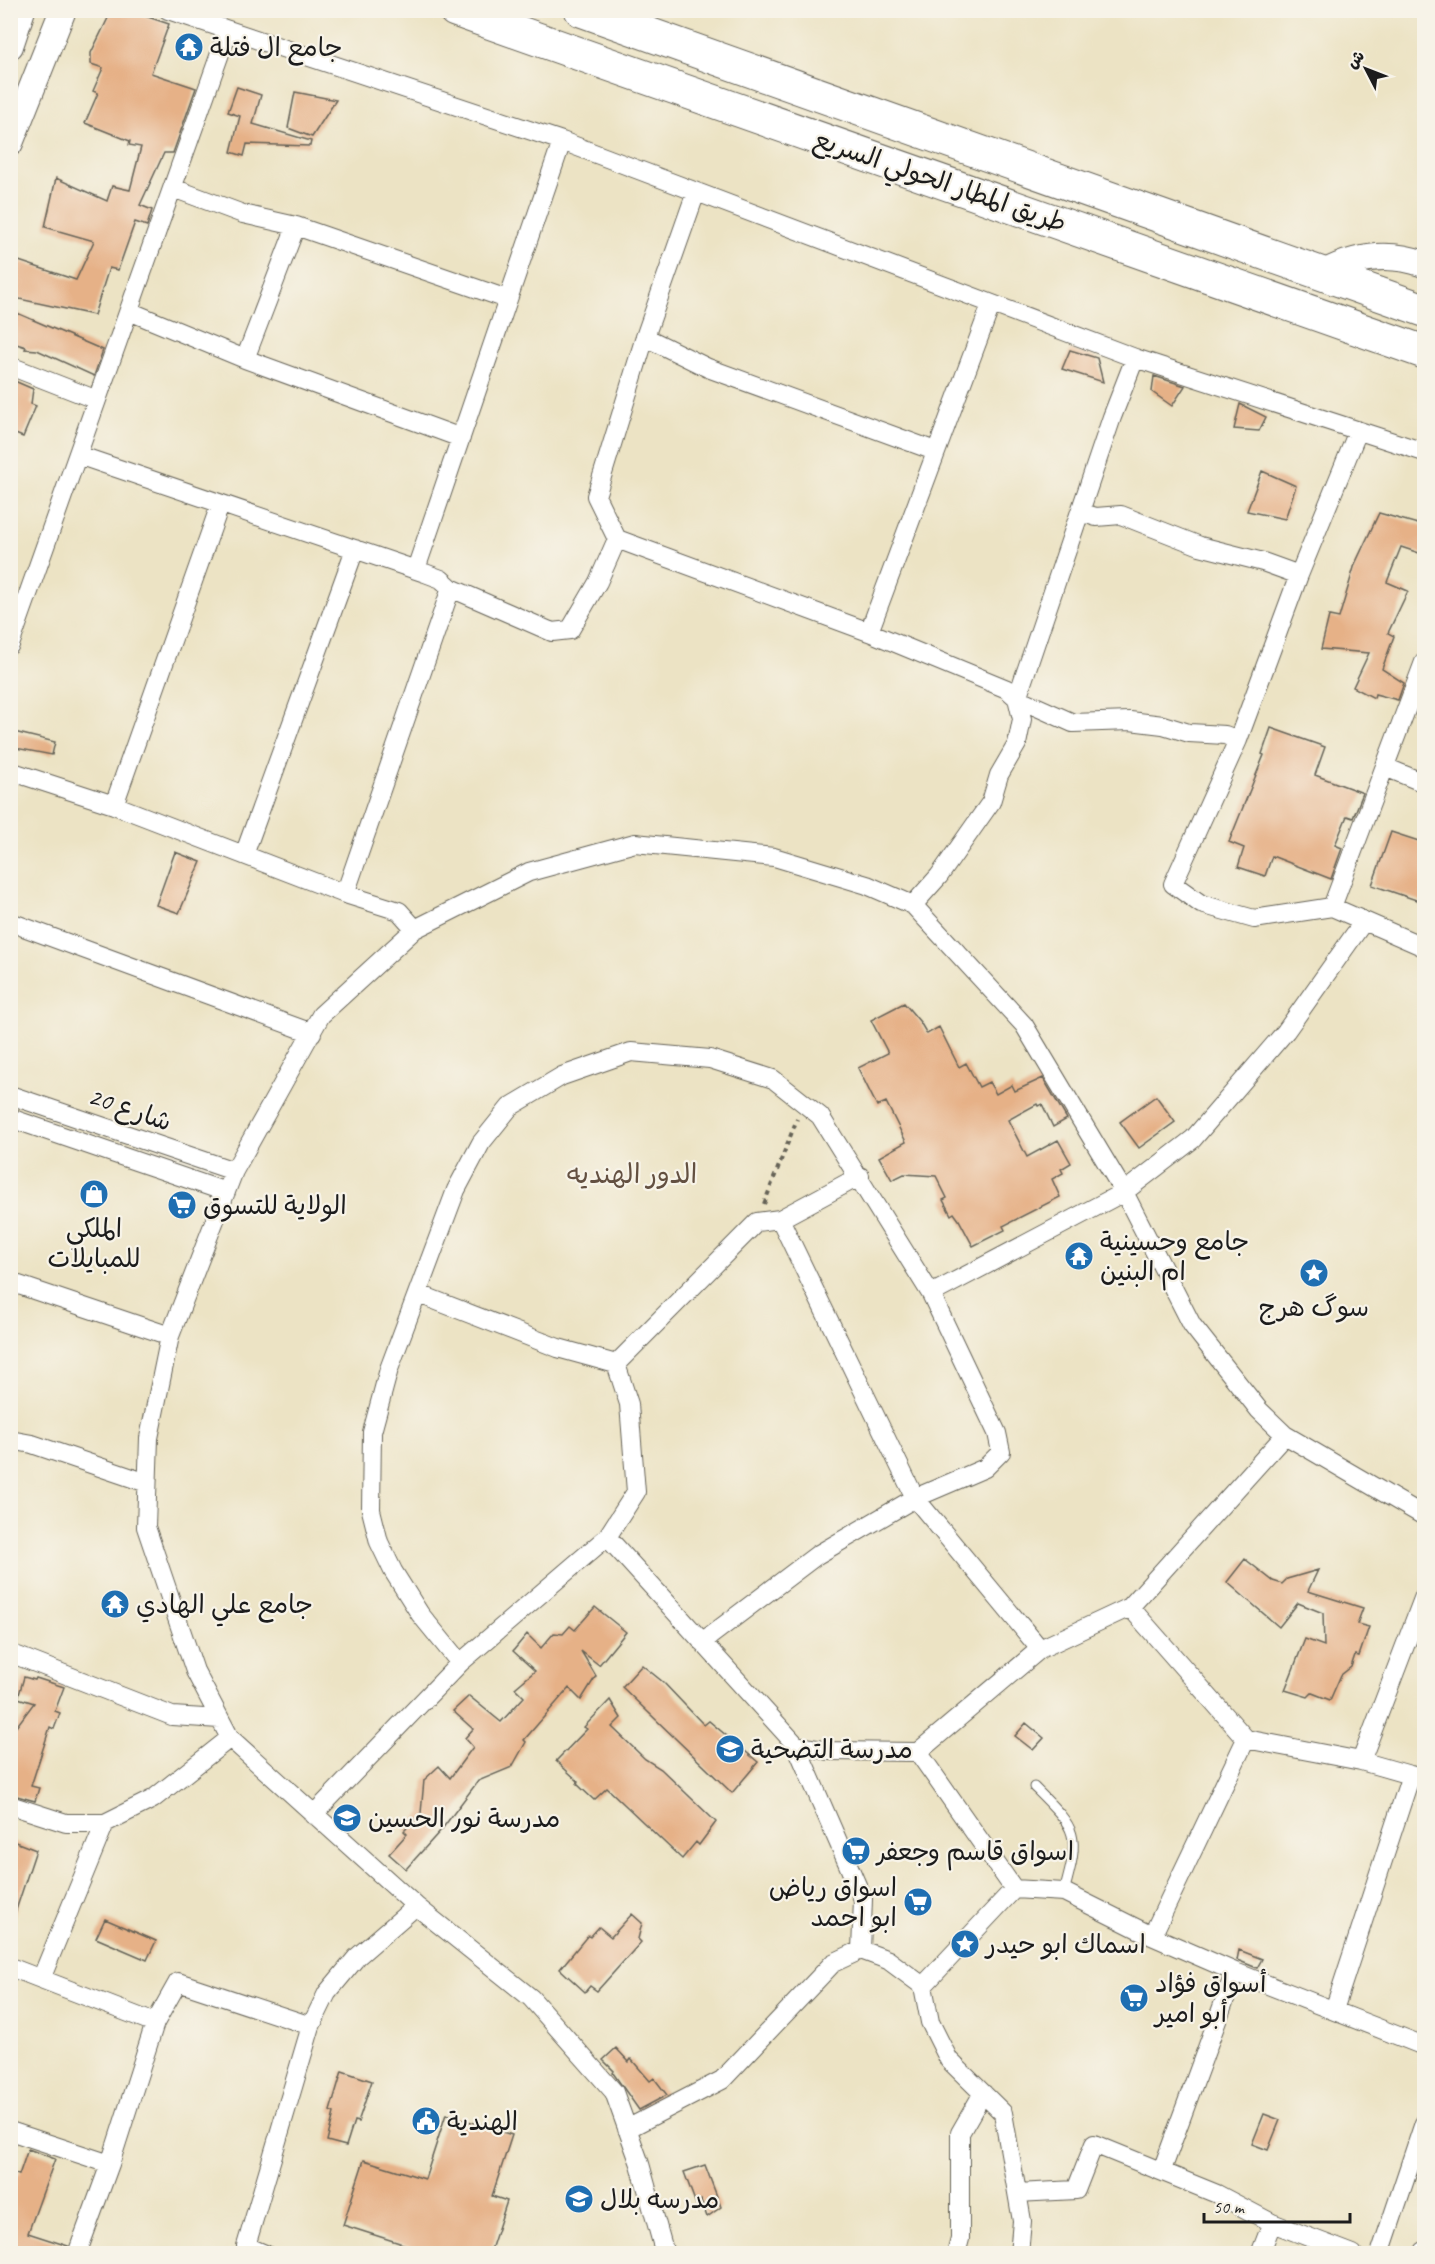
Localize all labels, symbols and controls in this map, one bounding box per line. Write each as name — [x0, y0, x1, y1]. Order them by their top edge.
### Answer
temple icon: جامع ال فتلة — [173, 31, 205, 63]
place label: جامع ال فتلة — [210, 31, 343, 66]
north arrow — [1336, 39, 1396, 99]
text: ش — [1342, 46, 1369, 73]
street label: طريق المطار الحولي السريع — [807, 122, 1071, 245]
street label: شارع 20 — [84, 1079, 176, 1140]
district label: الدور الهنديه — [567, 1157, 697, 1191]
shop icon: الملكي للمبايلات — [78, 1178, 110, 1210]
supermarket icon: الولاية للتسوق — [166, 1189, 198, 1221]
place label: الولاية للتسوق — [203, 1189, 347, 1222]
place label: الملكي للمبايلات — [47, 1212, 141, 1275]
place label: جامع وحسينية ام البنين — [1100, 1225, 1249, 1291]
temple icon: جامع وحسينية ام البنين — [1063, 1240, 1095, 1272]
place icon: سوگ هرج — [1298, 1257, 1330, 1289]
place label: سوگ هرج — [1259, 1291, 1369, 1325]
temple icon: جامع علي الهادي — [99, 1588, 131, 1620]
place label: جامع علي الهادي — [136, 1588, 313, 1627]
school or university icon: مدرسة التضحية — [714, 1733, 746, 1765]
place label: مدرسة التضحية — [751, 1733, 913, 1766]
school or university icon: مدرسة نور الحسين — [331, 1802, 363, 1834]
place label: مدرسة نور الحسين — [368, 1802, 560, 1835]
supermarket icon: اسواق قاسم وجعفر — [840, 1835, 872, 1867]
place label: اسواق قاسم وجعفر — [875, 1835, 1074, 1871]
place label: اسواق رياض ابو احمد — [769, 1871, 897, 1934]
supermarket icon: اسواق رياض ابو احمد — [902, 1886, 934, 1918]
place icon: اسماك ابو حيدر — [949, 1928, 981, 1960]
place label: اسماك ابو حيدر — [984, 1928, 1146, 1961]
place label: أسواق فؤاد أبو امير — [1153, 1967, 1267, 2030]
supermarket icon: أسواق فؤاد أبو امير — [1118, 1982, 1150, 2014]
public building icon: الهندية — [410, 2105, 442, 2137]
place label: الهندية — [447, 2105, 518, 2138]
school or university icon: مدرسه بلال — [563, 2183, 595, 2215]
place label: مدرسه بلال — [600, 2183, 719, 2216]
scale bar — [1204, 2186, 1350, 2224]
text: 50 m — [1213, 2196, 1246, 2218]

